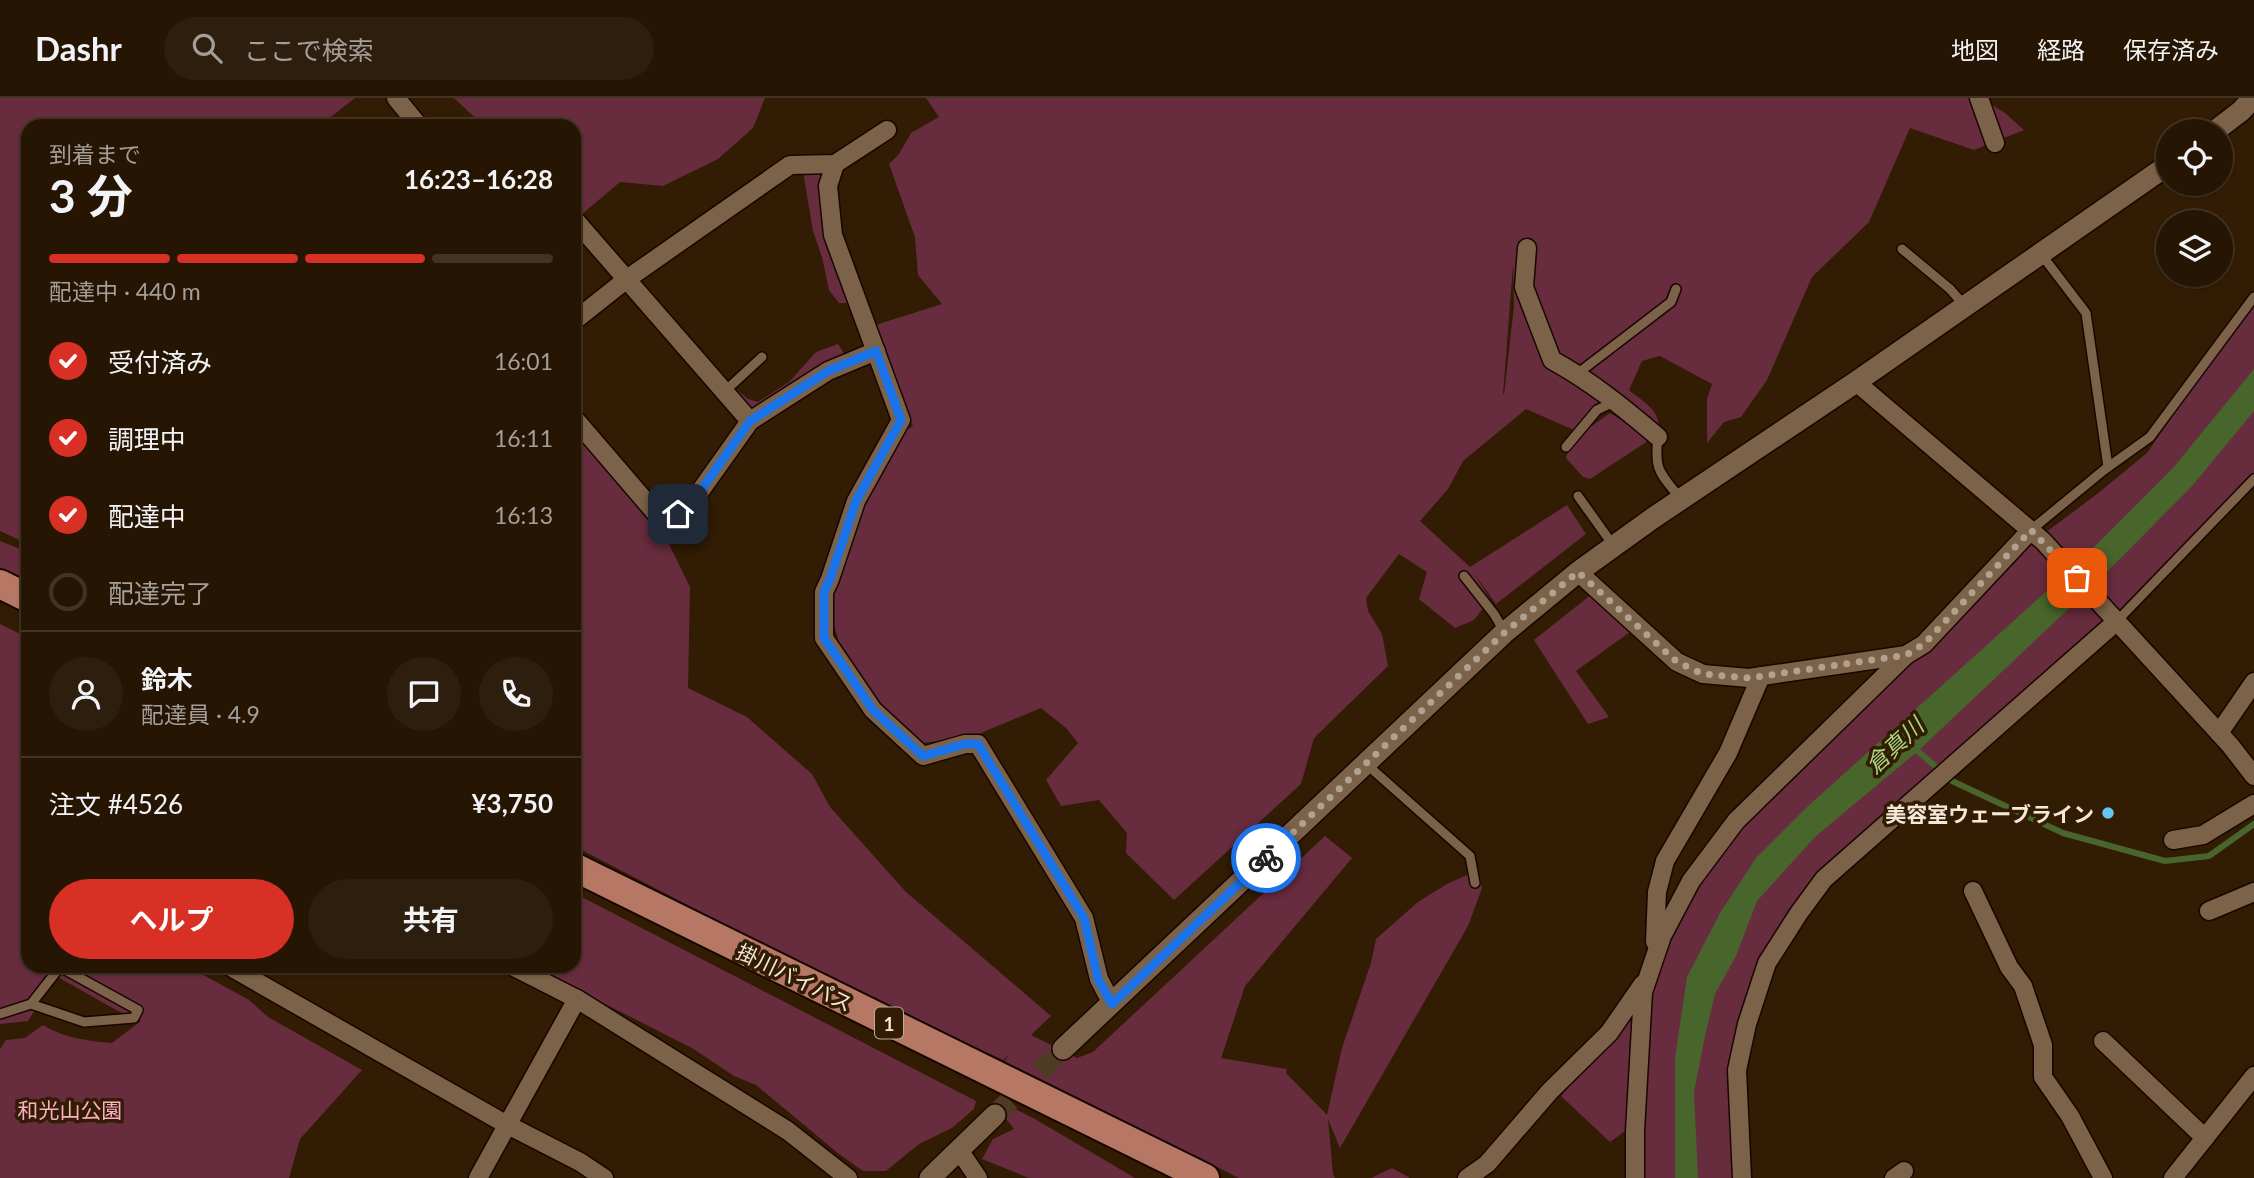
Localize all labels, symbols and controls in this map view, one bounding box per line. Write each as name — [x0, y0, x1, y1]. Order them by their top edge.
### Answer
search box — [164, 17, 654, 80]
text: Dashr — [35, 28, 122, 68]
icon: search — [188, 29, 226, 67]
text: ここで検索 — [244, 34, 374, 66]
text: 地図 — [1951, 35, 1999, 64]
text: 経路 — [2037, 35, 2085, 64]
text: 保存済み — [2123, 35, 2219, 64]
map controls — [2156, 119, 2233, 287]
button: locate — [2156, 119, 2233, 196]
text: 到着まで — [49, 140, 141, 168]
text: 16:23–16:28 — [404, 163, 553, 195]
text: 3 分 — [49, 168, 133, 223]
button: layers — [2156, 210, 2233, 287]
text: 配達中 · 440 m — [49, 277, 201, 305]
icon: check — [49, 342, 87, 380]
text: 受付済み — [108, 346, 212, 378]
text: 16:01 — [494, 347, 553, 375]
icon: check — [49, 419, 87, 457]
text: 調理中 — [108, 423, 186, 455]
text: 16:11 — [494, 424, 553, 452]
pin — [648, 484, 708, 544]
icon: home — [659, 495, 697, 533]
icon: check — [49, 496, 87, 534]
text: 配達中 — [108, 500, 186, 532]
text: 16:13 — [494, 501, 553, 529]
pin — [2047, 548, 2107, 608]
icon: bag — [2058, 559, 2096, 597]
text: 配達完了 — [108, 577, 212, 609]
button: person — [49, 657, 123, 731]
button: chat — [387, 657, 461, 731]
button: phone — [479, 657, 553, 731]
text: 鈴木 — [141, 663, 193, 695]
text: 配達員 · 4.9 — [141, 700, 260, 728]
water label: 倉真川 — [1859, 709, 1931, 779]
text: ¥3,750 — [472, 787, 553, 819]
text: 注文 #4526 — [49, 788, 183, 820]
place label: 美容室ウェーブライン — [1885, 801, 2094, 826]
marker: 美容室ウェーブライン — [2100, 805, 2116, 821]
courier — [1231, 823, 1301, 893]
icon: bike — [1247, 839, 1285, 877]
button: ヘルプ — [49, 879, 294, 959]
button: 共有 — [308, 879, 553, 959]
street label: 掛川バイパス — [733, 938, 857, 1016]
road number: 1 — [875, 1007, 903, 1038]
park label: 和光山公園 — [18, 1097, 123, 1122]

